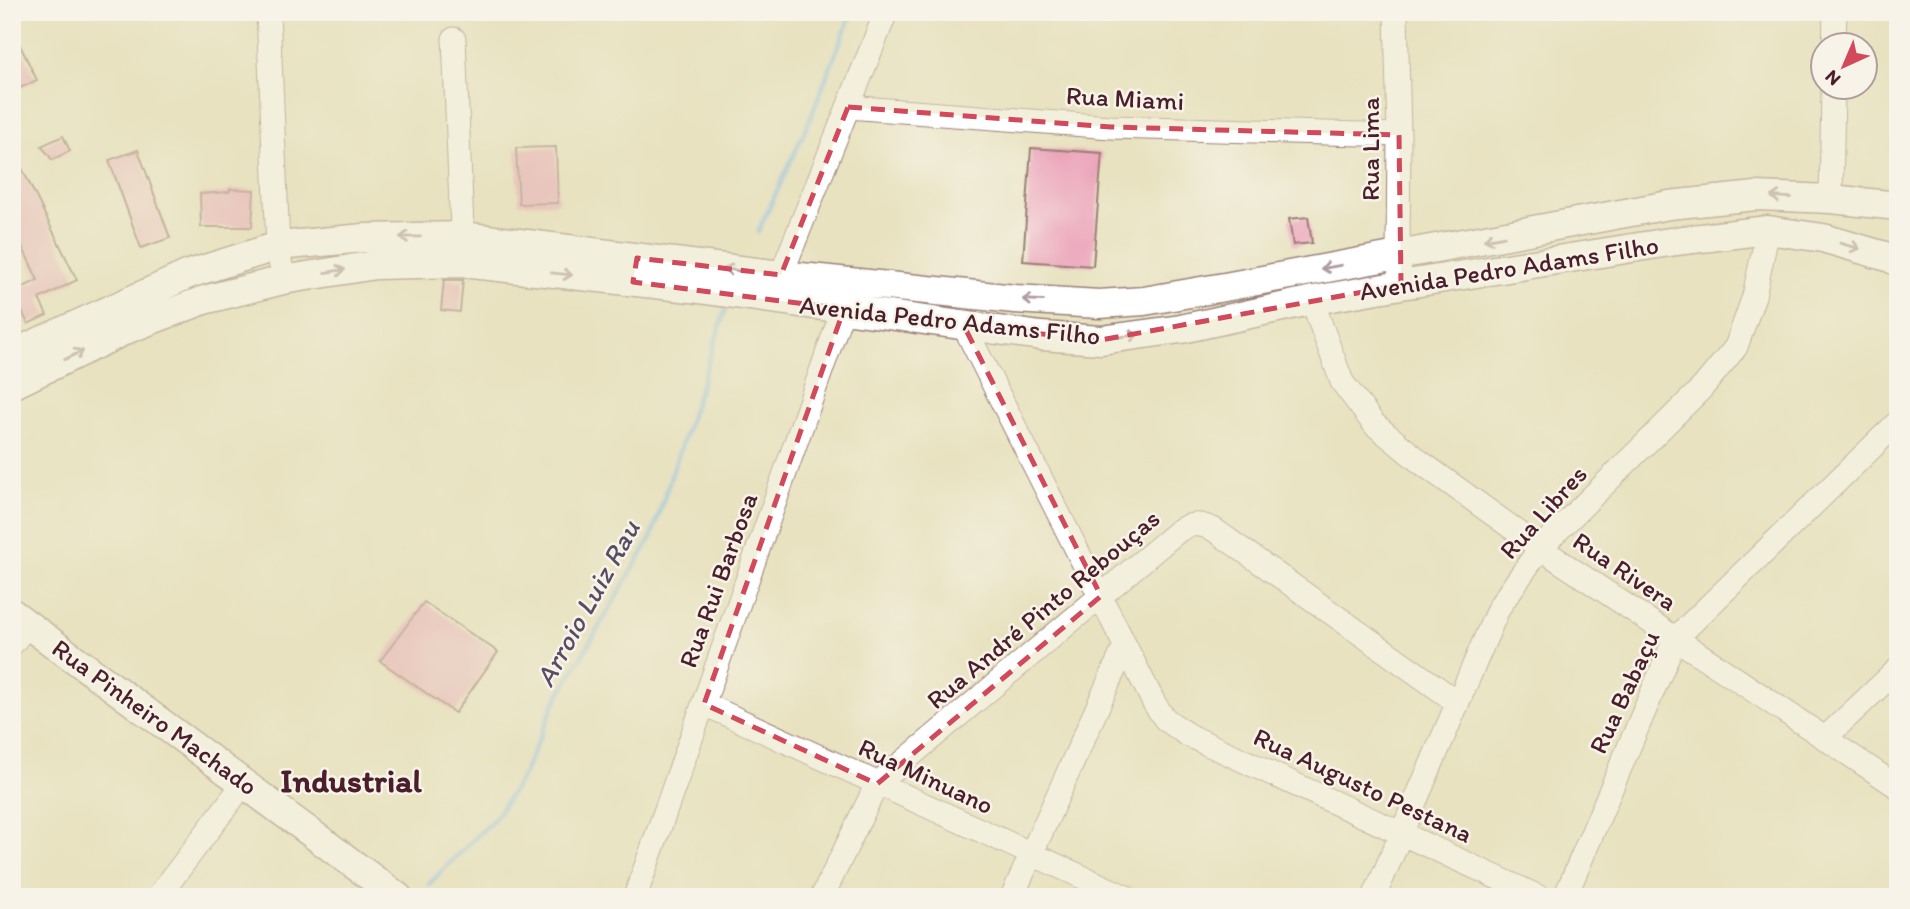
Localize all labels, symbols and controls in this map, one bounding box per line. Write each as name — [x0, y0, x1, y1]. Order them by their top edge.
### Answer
north arrow — [1808, 32, 1878, 102]
text: N — [1820, 65, 1845, 91]
street label: Rua Miami — [1065, 79, 1185, 117]
street label: Rua Lima — [1354, 97, 1386, 201]
one-way arrow — [1770, 190, 1793, 203]
street label: Avenida Pedro Adams Filho — [1357, 229, 1661, 307]
one-way arrow — [399, 230, 422, 244]
one-way arrow — [1483, 232, 1506, 245]
one-way arrow — [1839, 240, 1861, 253]
one-way arrow — [1320, 261, 1343, 274]
one-way arrow — [723, 263, 746, 276]
one-way arrow — [323, 264, 346, 277]
one-way arrow — [550, 268, 573, 281]
street label: Avenida Pedro Adams Filho — [798, 288, 1102, 352]
one-way arrow — [1022, 294, 1045, 307]
one-way arrow — [1116, 330, 1139, 343]
one-way arrow — [63, 348, 84, 362]
street label: Rua Libres — [1492, 458, 1594, 566]
street label: Rua Rui Barbosa — [672, 488, 765, 672]
street label: Rua André Pinto Rebouças — [920, 502, 1166, 716]
water label: Arroio Luiz Rau — [527, 513, 647, 692]
street label: Rua Rivera — [1567, 525, 1683, 618]
street label: Rua Babaçu — [1582, 625, 1666, 759]
street label: Rua Pinheiro Machado — [46, 632, 264, 802]
street label: Rua Augusto Pestana — [1249, 720, 1478, 850]
street label: Rua Minuano — [853, 731, 999, 821]
district label: Industrial — [280, 761, 422, 800]

